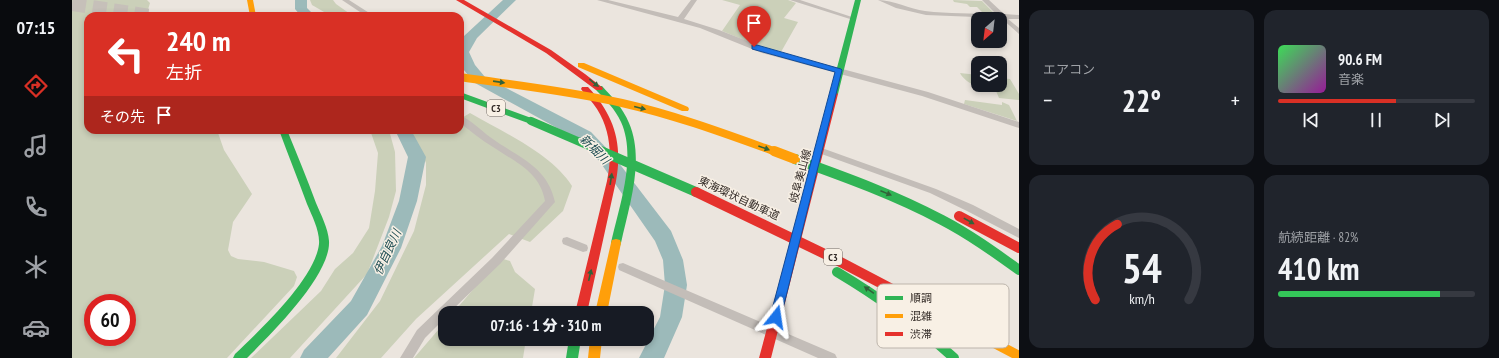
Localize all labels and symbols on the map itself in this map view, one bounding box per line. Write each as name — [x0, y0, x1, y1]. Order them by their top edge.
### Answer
pin — [737, 6, 771, 47]
north arrow — [971, 12, 1007, 48]
one-way arrow — [589, 78, 599, 87]
one-way arrow — [493, 79, 505, 85]
road number: C3 — [487, 100, 505, 116]
one-way arrow — [634, 105, 646, 111]
water label: 新堀川 — [577, 131, 614, 168]
one-way arrow — [758, 145, 770, 151]
street label: 岐阜美山線 — [786, 148, 814, 204]
one-way arrow — [608, 173, 614, 185]
street label: 東海環状自動車道 — [696, 173, 782, 223]
one-way arrow — [880, 191, 892, 197]
one-way arrow — [963, 218, 974, 224]
water label: 伊自良川 — [370, 225, 405, 277]
road number: C3 — [824, 249, 842, 265]
one-way arrow — [587, 269, 593, 281]
legend — [877, 284, 1009, 348]
one-way arrow — [863, 286, 874, 294]
text: 順調 — [910, 291, 932, 305]
speed limit sign: 60 — [84, 294, 136, 346]
position arrow — [755, 296, 797, 338]
text: 混雑 — [910, 309, 932, 323]
text: 渋滞 — [910, 327, 932, 341]

